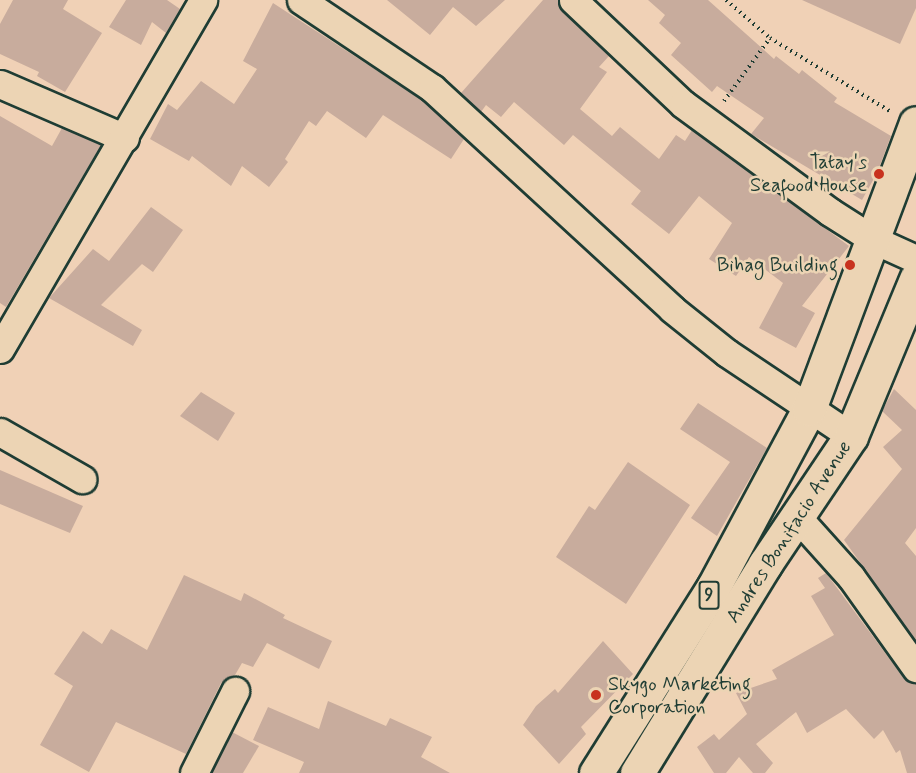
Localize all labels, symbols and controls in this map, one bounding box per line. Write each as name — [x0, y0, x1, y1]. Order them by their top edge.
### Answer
place label: Tatay's Seafood House — [751, 150, 867, 197]
marker: Tatay's Seafood House — [872, 167, 886, 181]
place label: Bihag Building — [719, 253, 838, 277]
marker: Bihag Building — [843, 258, 857, 272]
street label: Andres Bonifacio Avenue — [721, 437, 857, 627]
road number: 9 — [698, 580, 720, 610]
place label: Skygo Marketing Corporation — [608, 672, 750, 719]
marker: Skygo Marketing Corporation — [589, 688, 603, 702]

